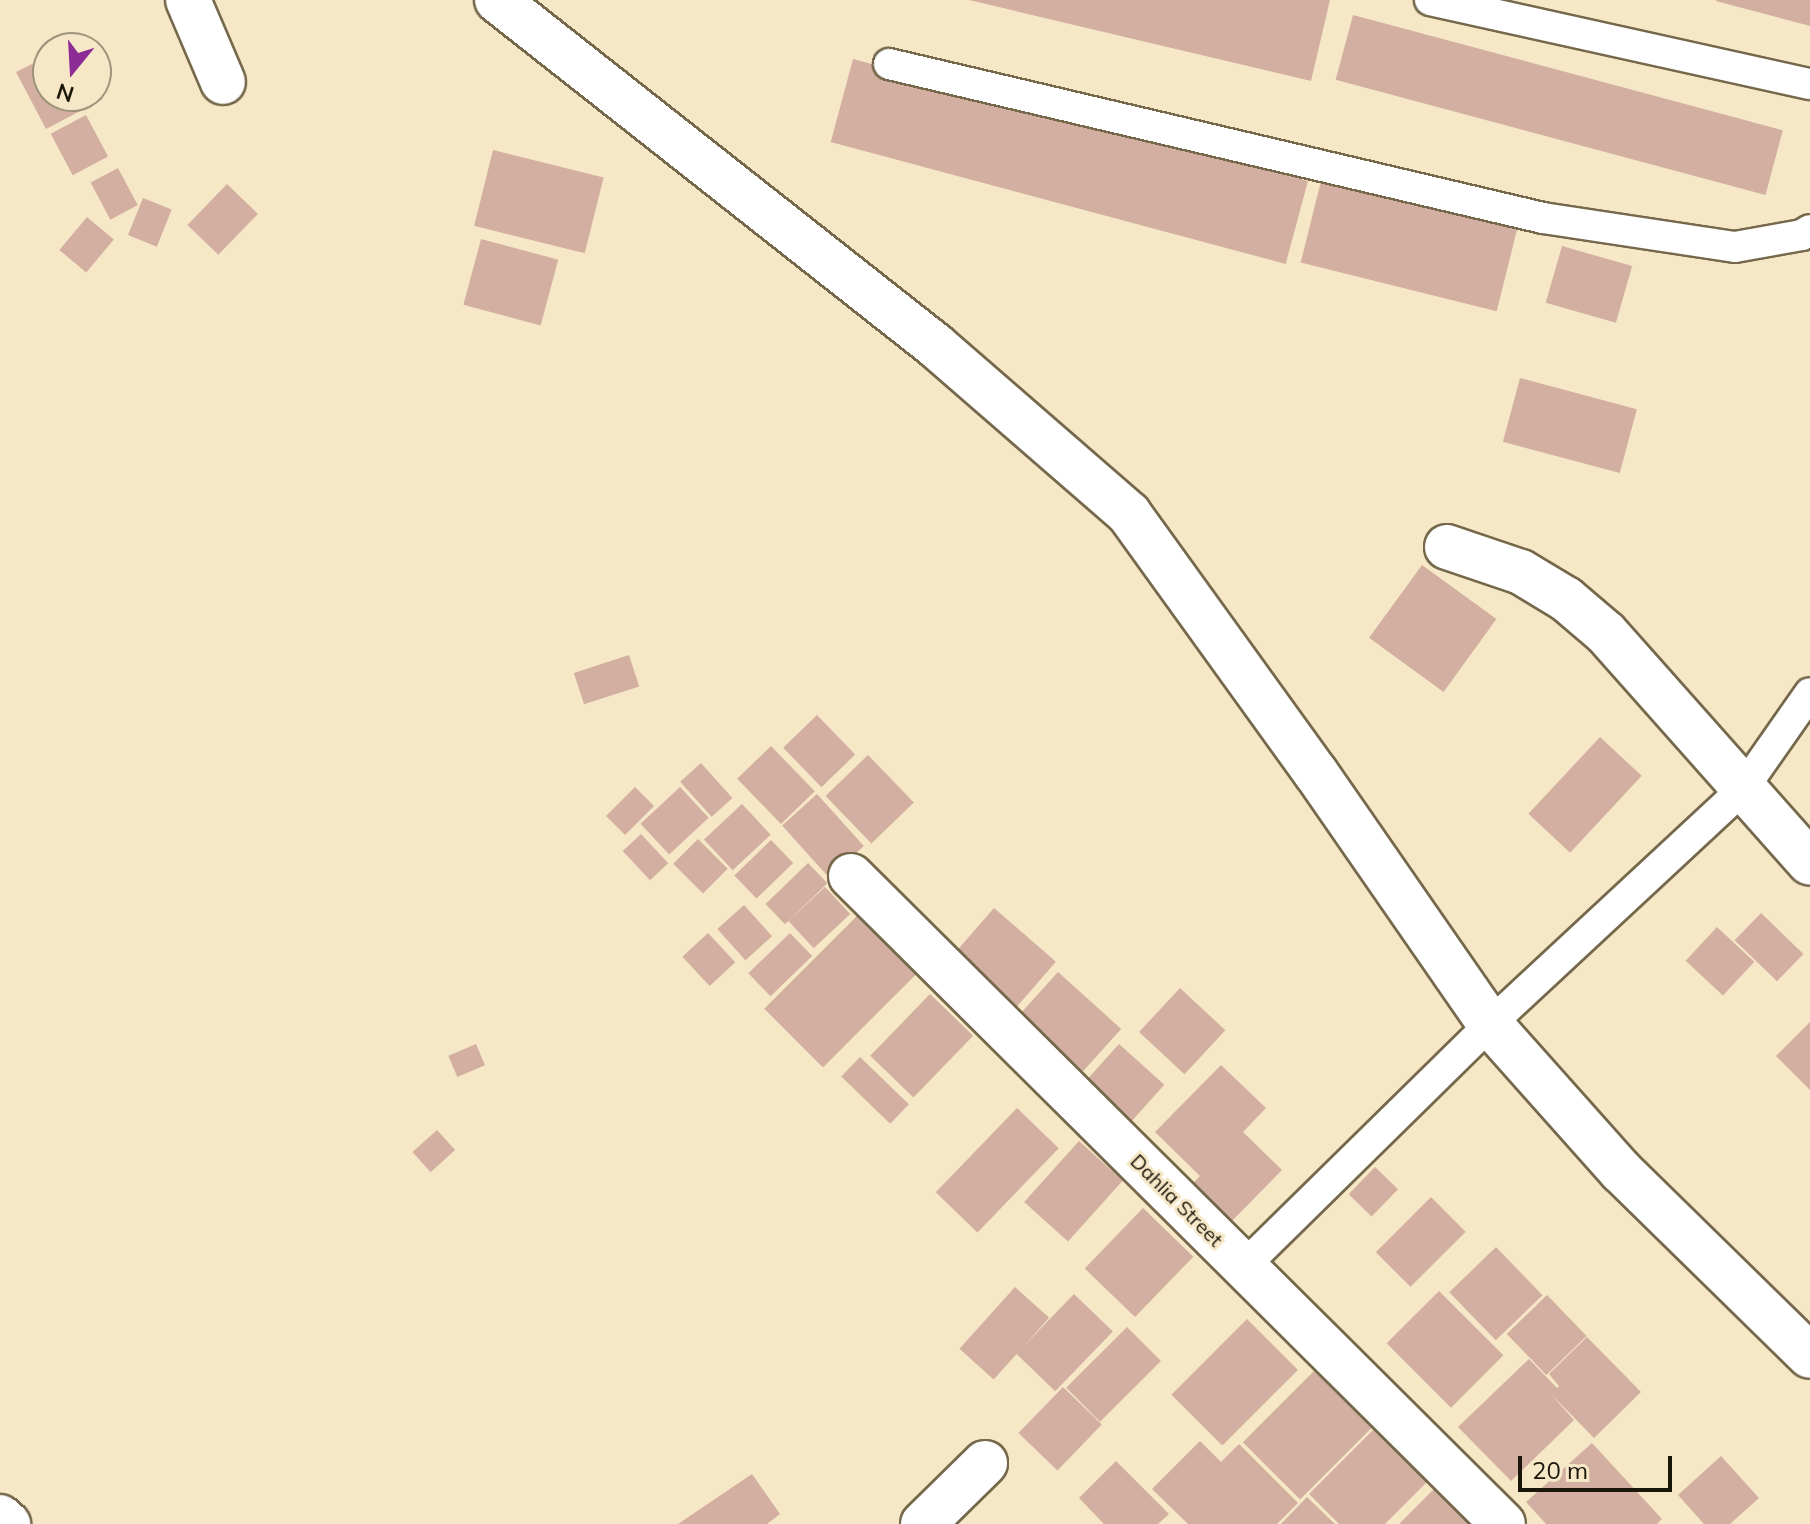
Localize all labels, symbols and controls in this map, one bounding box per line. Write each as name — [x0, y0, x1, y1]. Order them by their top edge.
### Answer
north arrow — [32, 32, 112, 112]
text: N — [53, 77, 77, 109]
street label: Dahlia Street — [1126, 1149, 1228, 1251]
scale bar — [1522, 1440, 1676, 1490]
text: 20 m — [1532, 1455, 1588, 1485]

